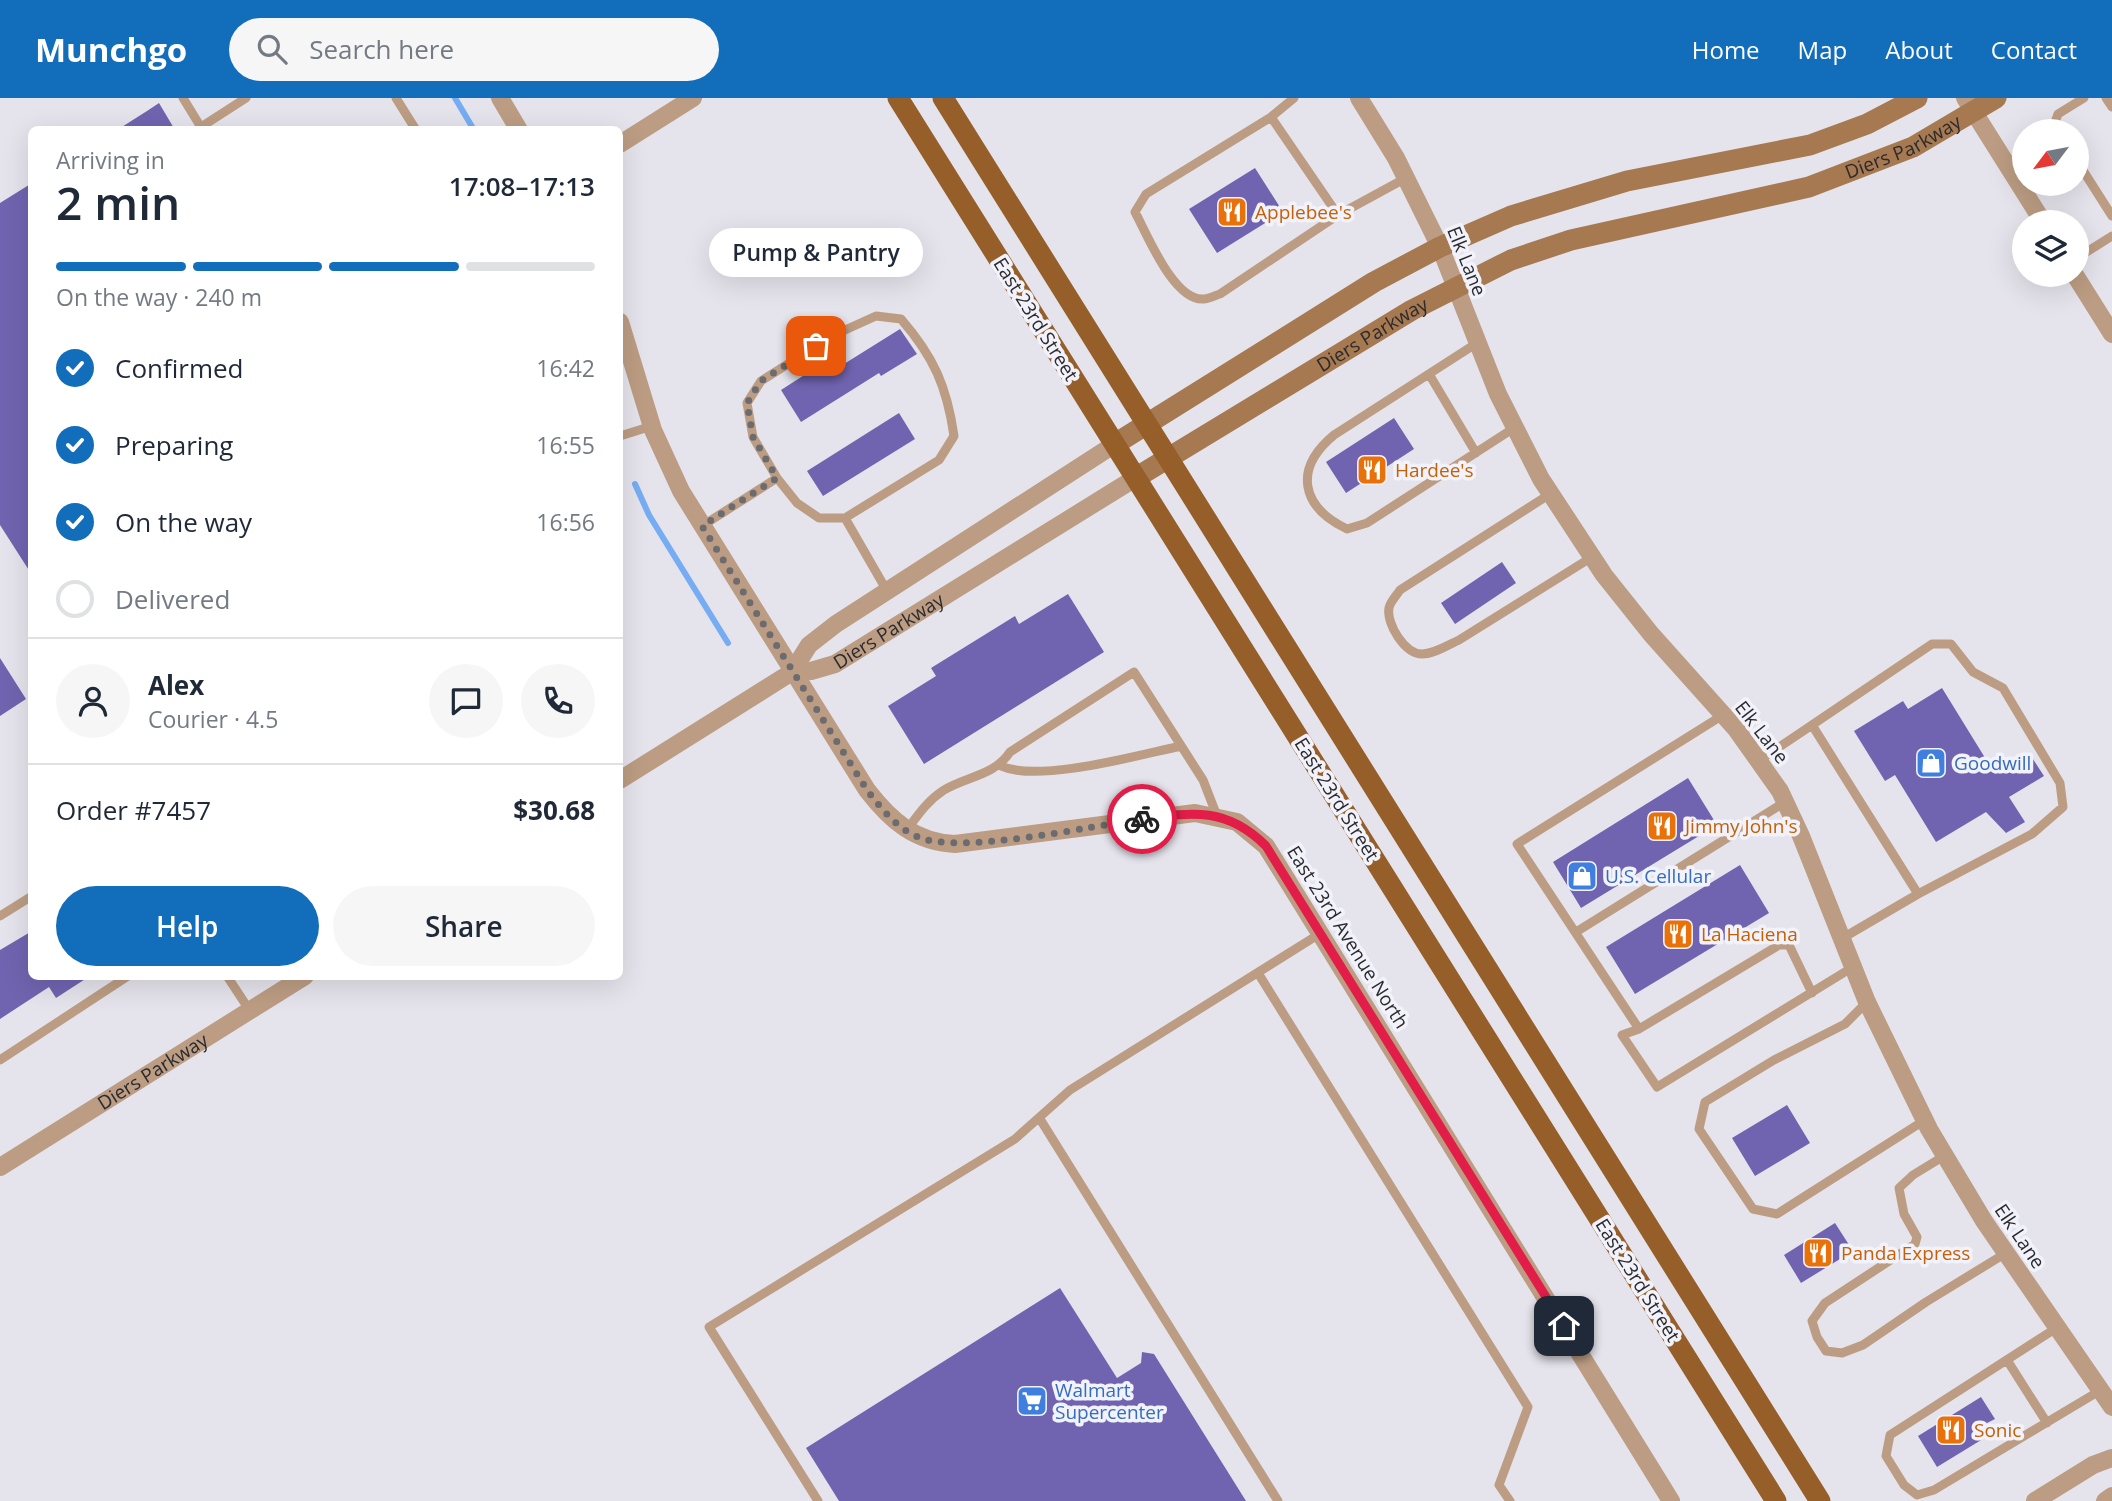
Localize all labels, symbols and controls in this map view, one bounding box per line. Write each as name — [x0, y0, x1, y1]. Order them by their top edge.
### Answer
search box — [229, 18, 719, 81]
text: Munchgo — [35, 27, 187, 72]
icon: search — [253, 30, 291, 68]
text: Search here — [309, 31, 454, 67]
text: Home — [1692, 33, 1760, 66]
text: Map — [1798, 33, 1847, 66]
text: About — [1885, 33, 1953, 66]
text: Contact — [1991, 33, 2077, 66]
street label: Diers Parkway — [1841, 108, 1966, 185]
north arrow — [2012, 119, 2090, 196]
map controls — [2012, 119, 2089, 287]
text: Arriving in — [56, 144, 165, 176]
text: 17:08–17:13 — [449, 168, 595, 204]
text: 2 min — [56, 171, 180, 233]
restaurant icon: Applebee's — [1215, 195, 1249, 229]
place label: Applebee's — [1255, 199, 1352, 225]
button: layers — [2012, 210, 2089, 287]
street label: Elk Lane — [1441, 222, 1493, 300]
callout: Pump & Pantry — [709, 227, 923, 276]
text: Pump & Pantry — [732, 236, 900, 268]
street label: East 23rd Street — [988, 252, 1085, 386]
text: On the way · 240 m — [56, 281, 262, 313]
street label: Diers Parkway — [1312, 291, 1433, 378]
pin — [786, 316, 846, 376]
icon: bag — [797, 327, 835, 365]
icon: check — [56, 349, 94, 387]
text: Confirmed — [115, 350, 243, 386]
text: 16:42 — [536, 352, 595, 384]
icon: check — [56, 426, 94, 464]
text: Preparing — [115, 427, 233, 463]
text: 16:55 — [536, 429, 595, 461]
restaurant icon: Hardee's — [1355, 453, 1389, 487]
place label: Hardee's — [1395, 457, 1474, 483]
icon: check — [56, 503, 94, 541]
text: On the way — [115, 504, 252, 540]
text: 16:56 — [536, 506, 595, 538]
text: Delivered — [115, 581, 230, 617]
street label: Diers Parkway — [828, 587, 949, 675]
button: person — [56, 664, 130, 738]
button: chat — [429, 664, 503, 738]
button: phone — [521, 664, 595, 738]
text: Alex — [148, 667, 204, 703]
street label: Elk Lane — [1729, 695, 1795, 769]
text: Courier · 4.5 — [148, 703, 278, 735]
street label: East 23rd Street — [1289, 732, 1386, 866]
shop icon: Goodwill — [1914, 746, 1948, 780]
place label: Goodwill — [1954, 750, 2031, 776]
courier — [1107, 784, 1177, 854]
text: Order #7457 — [56, 792, 211, 828]
text: $30.68 — [513, 792, 595, 828]
icon: bike — [1123, 800, 1161, 838]
restaurant icon: Jimmy John's — [1645, 809, 1679, 843]
place label: Jimmy John's — [1683, 813, 1798, 839]
street label: East 23rd Avenue North — [1281, 841, 1415, 1033]
shop icon: U.S. Cellular — [1565, 859, 1599, 893]
place label: U.S. Cellular — [1605, 863, 1711, 889]
button: Help — [56, 886, 319, 966]
button: Share — [333, 886, 595, 966]
restaurant icon: La Haciena — [1661, 917, 1695, 951]
place label: La Haciena — [1701, 921, 1798, 947]
street label: Diers Parkway — [92, 1027, 213, 1116]
street label: Elk Lane — [1989, 1198, 2051, 1274]
street label: East 23rd Street — [1590, 1213, 1687, 1347]
restaurant icon: Panda Express — [1801, 1236, 1835, 1270]
place label: Panda Express — [1841, 1240, 1970, 1266]
pin — [1534, 1296, 1594, 1356]
icon: home — [1545, 1307, 1583, 1345]
place label: Walmart Supercenter — [1055, 1377, 1164, 1425]
supermarket icon: Walmart Supercenter — [1015, 1384, 1049, 1418]
restaurant icon: Sonic — [1934, 1413, 1968, 1447]
place label: Sonic — [1974, 1417, 2021, 1443]

